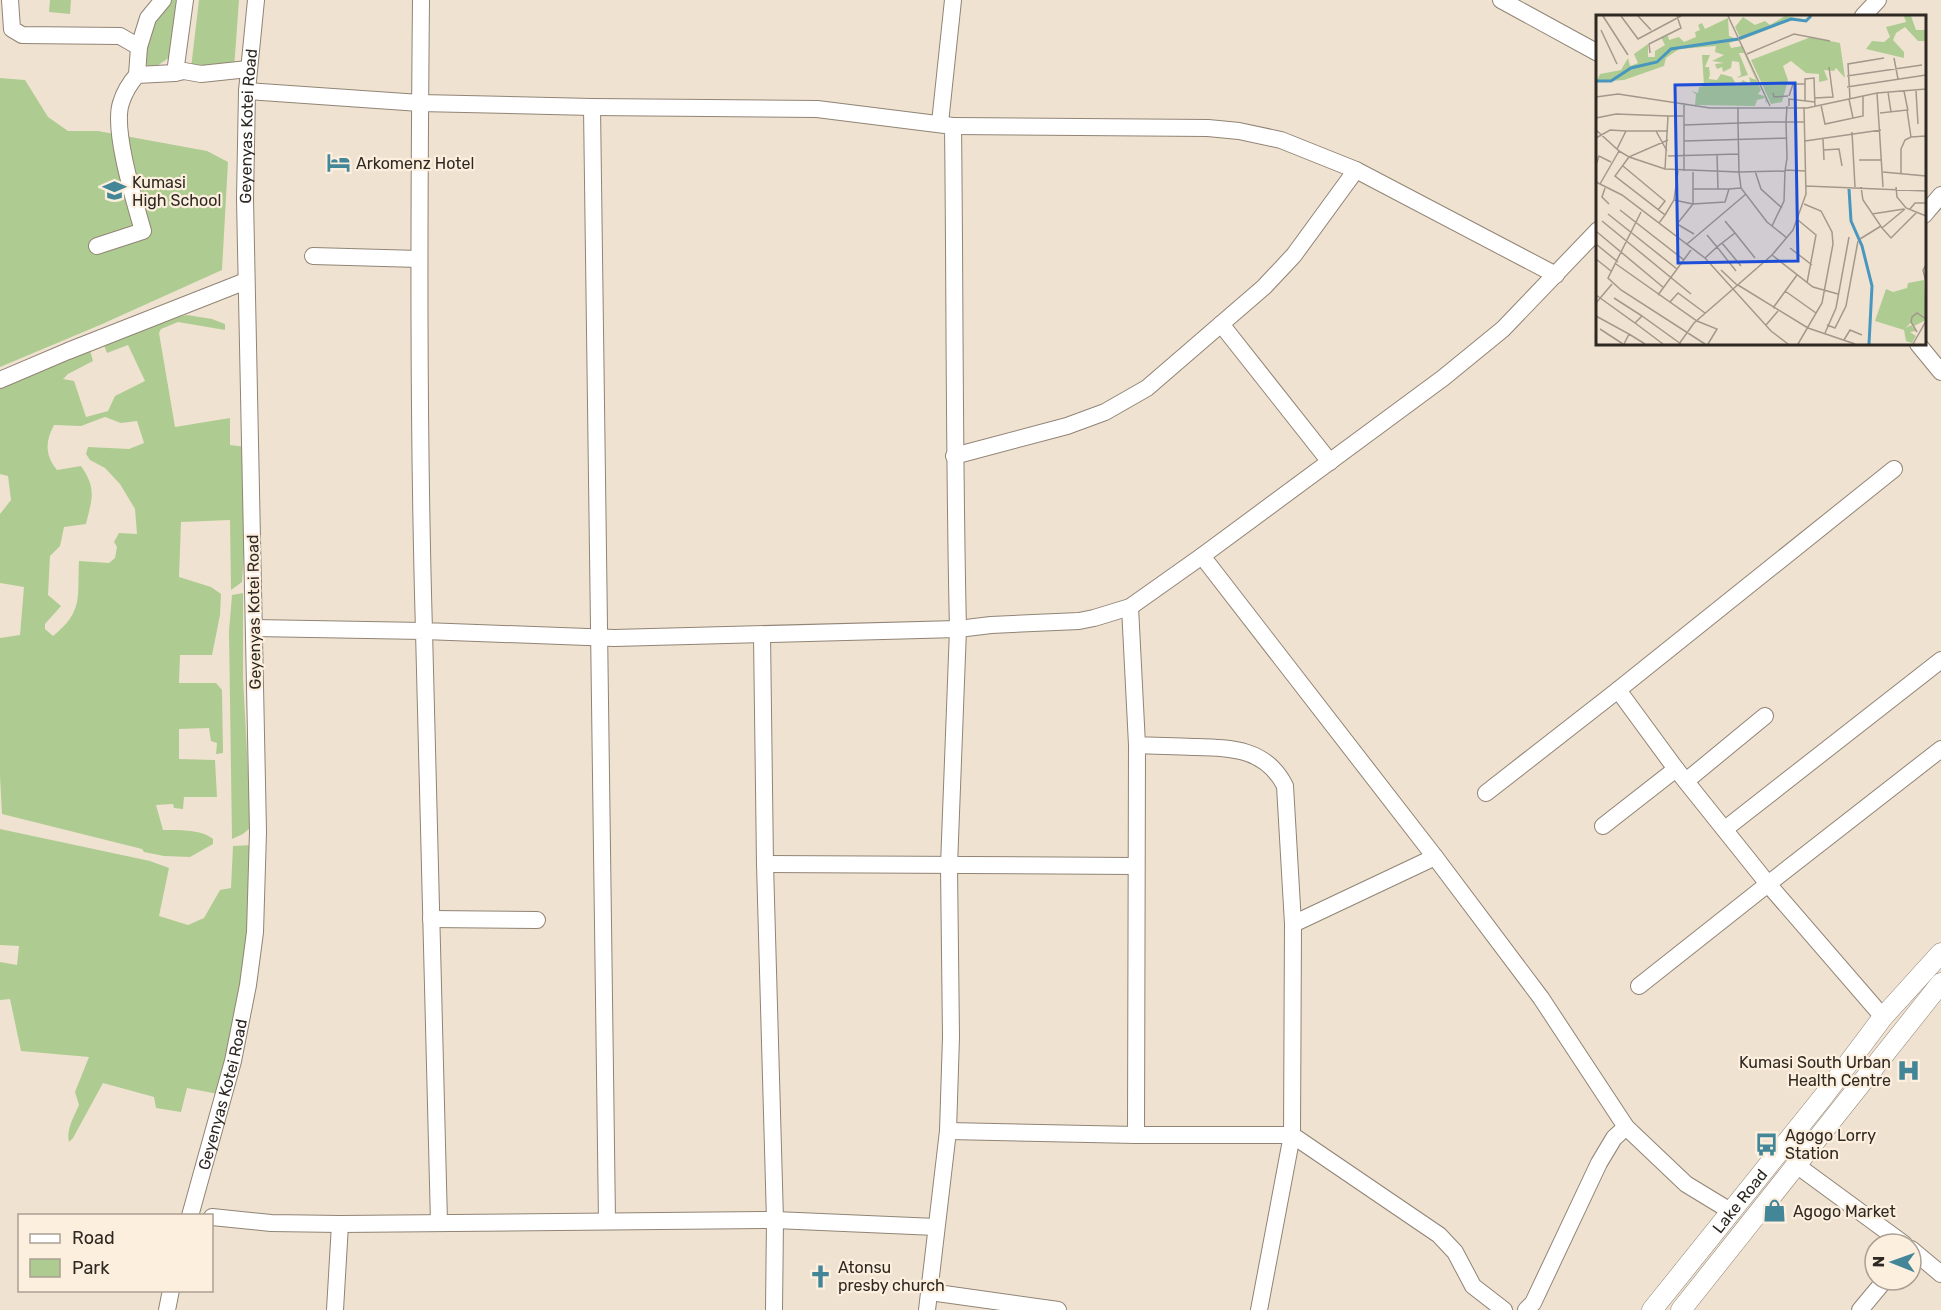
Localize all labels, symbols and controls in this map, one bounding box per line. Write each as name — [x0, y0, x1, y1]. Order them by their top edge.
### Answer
inset map — [1596, 15, 1926, 345]
street label: Geyenyas Kotei Road — [235, 48, 261, 204]
hotel icon: Arkomenz Hotel — [325, 150, 351, 176]
place label: Arkomenz Hotel — [356, 154, 474, 173]
place label: Kumasi High School — [132, 173, 221, 210]
school or university icon: Kumasi High School — [101, 178, 127, 204]
street label: Geyenyas Kotei Road — [243, 534, 265, 690]
street label: Geyenyas Kotei Road — [194, 1017, 251, 1172]
place label: Kumasi South Urban Health Centre — [1739, 1053, 1891, 1090]
hospital icon: Kumasi South Urban Health Centre — [1896, 1058, 1922, 1084]
place label: Agogo Lorry Station — [1785, 1126, 1876, 1163]
bus stop icon: Agogo Lorry Station — [1754, 1131, 1780, 1157]
street label: Lake Road — [1708, 1165, 1771, 1237]
shop icon: Agogo Market — [1762, 1198, 1788, 1224]
place label: Agogo Market — [1793, 1202, 1896, 1221]
legend — [18, 1214, 213, 1292]
text: Road — [72, 1227, 115, 1249]
north arrow — [1863, 1232, 1923, 1292]
text: N — [1869, 1256, 1888, 1268]
text: Park — [72, 1257, 110, 1279]
place label: Atonsu presby church — [838, 1258, 945, 1295]
church icon: Atonsu presby church — [807, 1263, 833, 1289]

